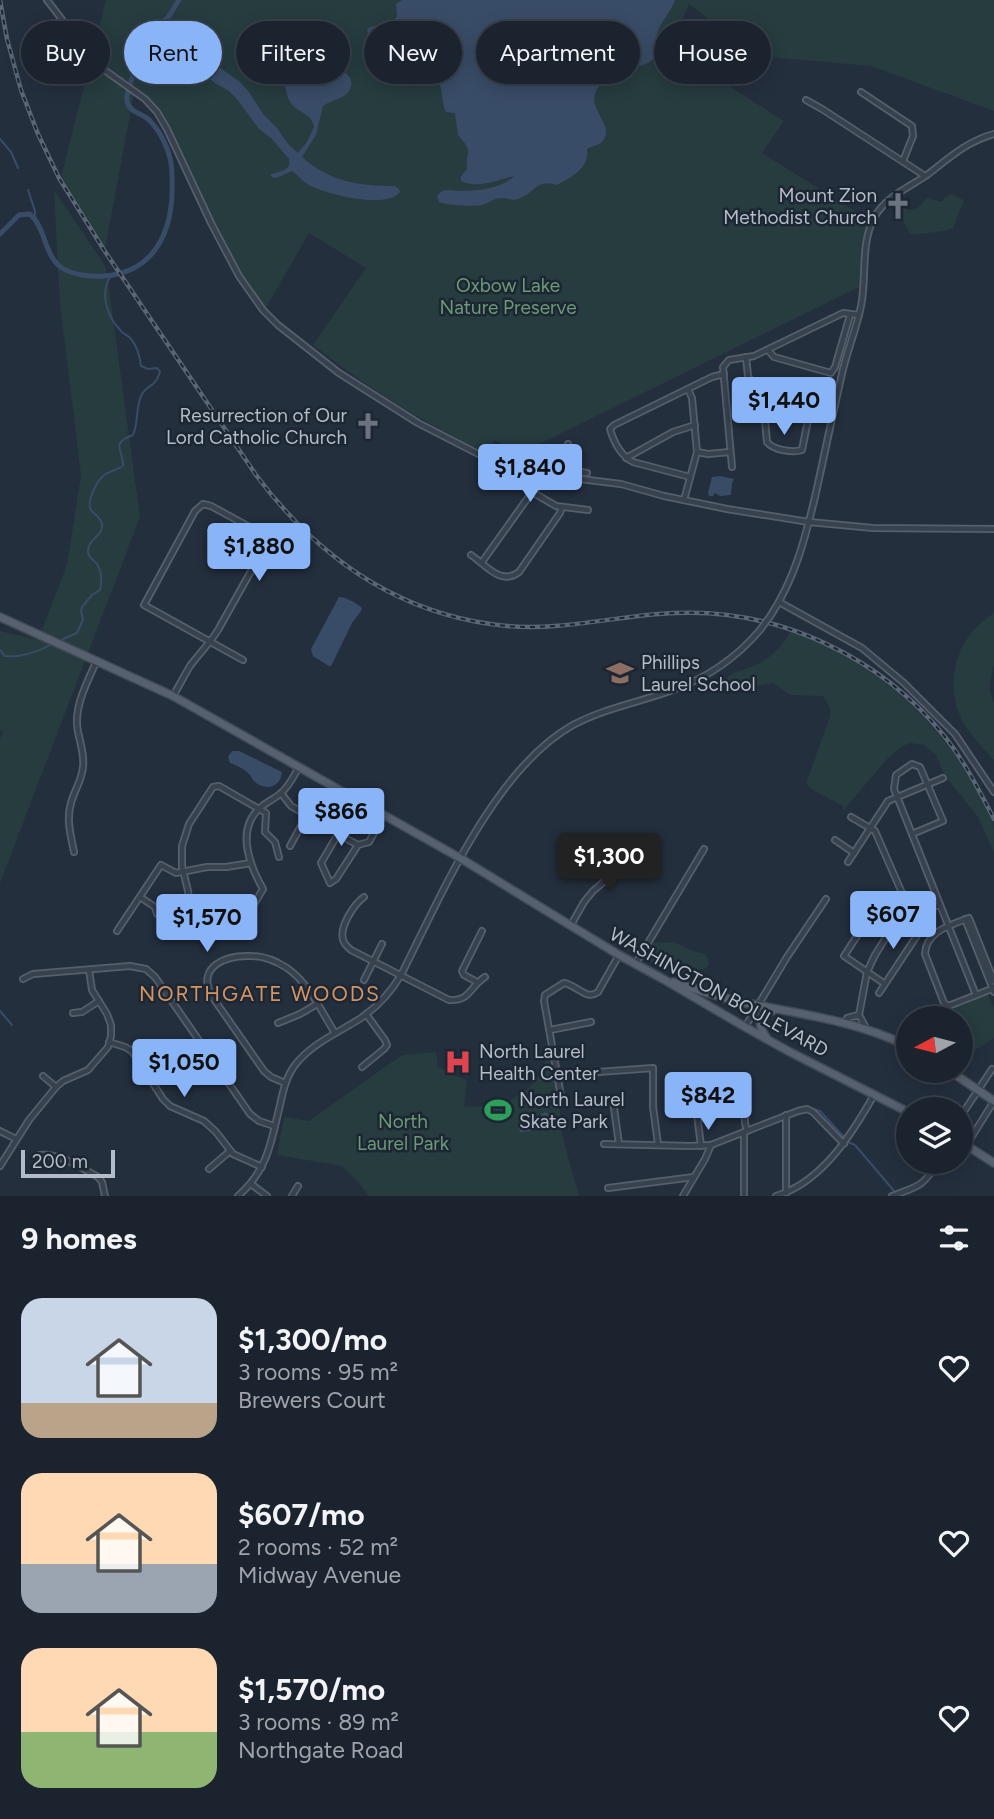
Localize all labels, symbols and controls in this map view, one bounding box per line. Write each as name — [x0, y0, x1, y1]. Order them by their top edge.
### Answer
chip: Buy — [21, 21, 110, 84]
chip: Rent — [124, 21, 222, 84]
chip: Filters — [236, 21, 350, 84]
chip: New — [364, 21, 462, 84]
chip: Apartment — [476, 21, 640, 84]
chip: House — [654, 21, 771, 84]
place label: Mount Zion Methodist Church — [723, 184, 877, 229]
church icon: Mount Zion Methodist Church — [883, 191, 913, 221]
park label: Oxbow Lake Nature Preserve — [439, 274, 577, 319]
pin: $1,440 — [727, 378, 841, 437]
text: $1,440 — [748, 386, 820, 414]
place label: Resurrection of Our Lord Catholic Church — [166, 404, 348, 449]
church icon: Resurrection of Our Lord Catholic Church — [353, 411, 383, 441]
pin: $1,840 — [473, 444, 587, 504]
text: $1,840 — [494, 453, 566, 481]
pin: $1,880 — [202, 524, 316, 583]
text: $1,880 — [223, 532, 295, 560]
place label: Phillips Laurel School — [641, 651, 756, 696]
school or university icon: Phillips Laurel School — [605, 658, 635, 688]
pin: $866 — [300, 788, 382, 848]
text: $866 — [314, 797, 368, 825]
pin: $1,300 — [552, 834, 666, 893]
text: $1,300 — [574, 842, 644, 870]
pin: $607 — [852, 892, 934, 951]
pin: $1,570 — [150, 894, 264, 954]
text: $607 — [866, 900, 920, 928]
text: $1,570 — [172, 903, 242, 931]
street label: WASHINGTON BOULEVARD — [606, 922, 832, 1062]
district label: NORTHGATE WOODS — [139, 981, 381, 1006]
north arrow — [896, 1006, 973, 1083]
map controls — [896, 1006, 973, 1174]
pin: $1,050 — [127, 1040, 241, 1099]
place label: North Laurel Health Center — [479, 1040, 599, 1085]
hospital icon: North Laurel Health Center — [443, 1047, 473, 1077]
text: $1,050 — [148, 1048, 220, 1076]
pin: $842 — [667, 1072, 749, 1132]
text: $842 — [681, 1081, 735, 1109]
place label: North Laurel Skate Park — [519, 1088, 625, 1133]
sports icon: North Laurel Skate Park — [483, 1095, 513, 1125]
button: layers — [896, 1097, 973, 1174]
park label: North Laurel Park — [357, 1110, 450, 1155]
scale bar — [21, 1147, 116, 1179]
text: 200 m — [32, 1150, 88, 1173]
icon: filters — [935, 1219, 973, 1257]
text: 9 homes — [21, 1220, 137, 1257]
text: $1,300/mo — [238, 1321, 387, 1358]
icon: home — [77, 1326, 161, 1410]
icon: heart — [935, 1349, 973, 1387]
text: 3 rooms · 95 m² — [238, 1358, 398, 1386]
text: Brewers Court — [238, 1386, 386, 1414]
text: $607/mo — [238, 1496, 365, 1533]
icon: home — [77, 1501, 161, 1585]
icon: heart — [935, 1524, 973, 1562]
text: 2 rooms · 52 m² — [238, 1533, 398, 1561]
text: Midway Avenue — [238, 1561, 401, 1589]
text: $1,570/mo — [238, 1671, 385, 1708]
icon: home — [77, 1676, 161, 1760]
icon: heart — [935, 1699, 973, 1737]
text: 3 rooms · 89 m² — [238, 1708, 399, 1736]
text: Northgate Road — [238, 1736, 404, 1764]

